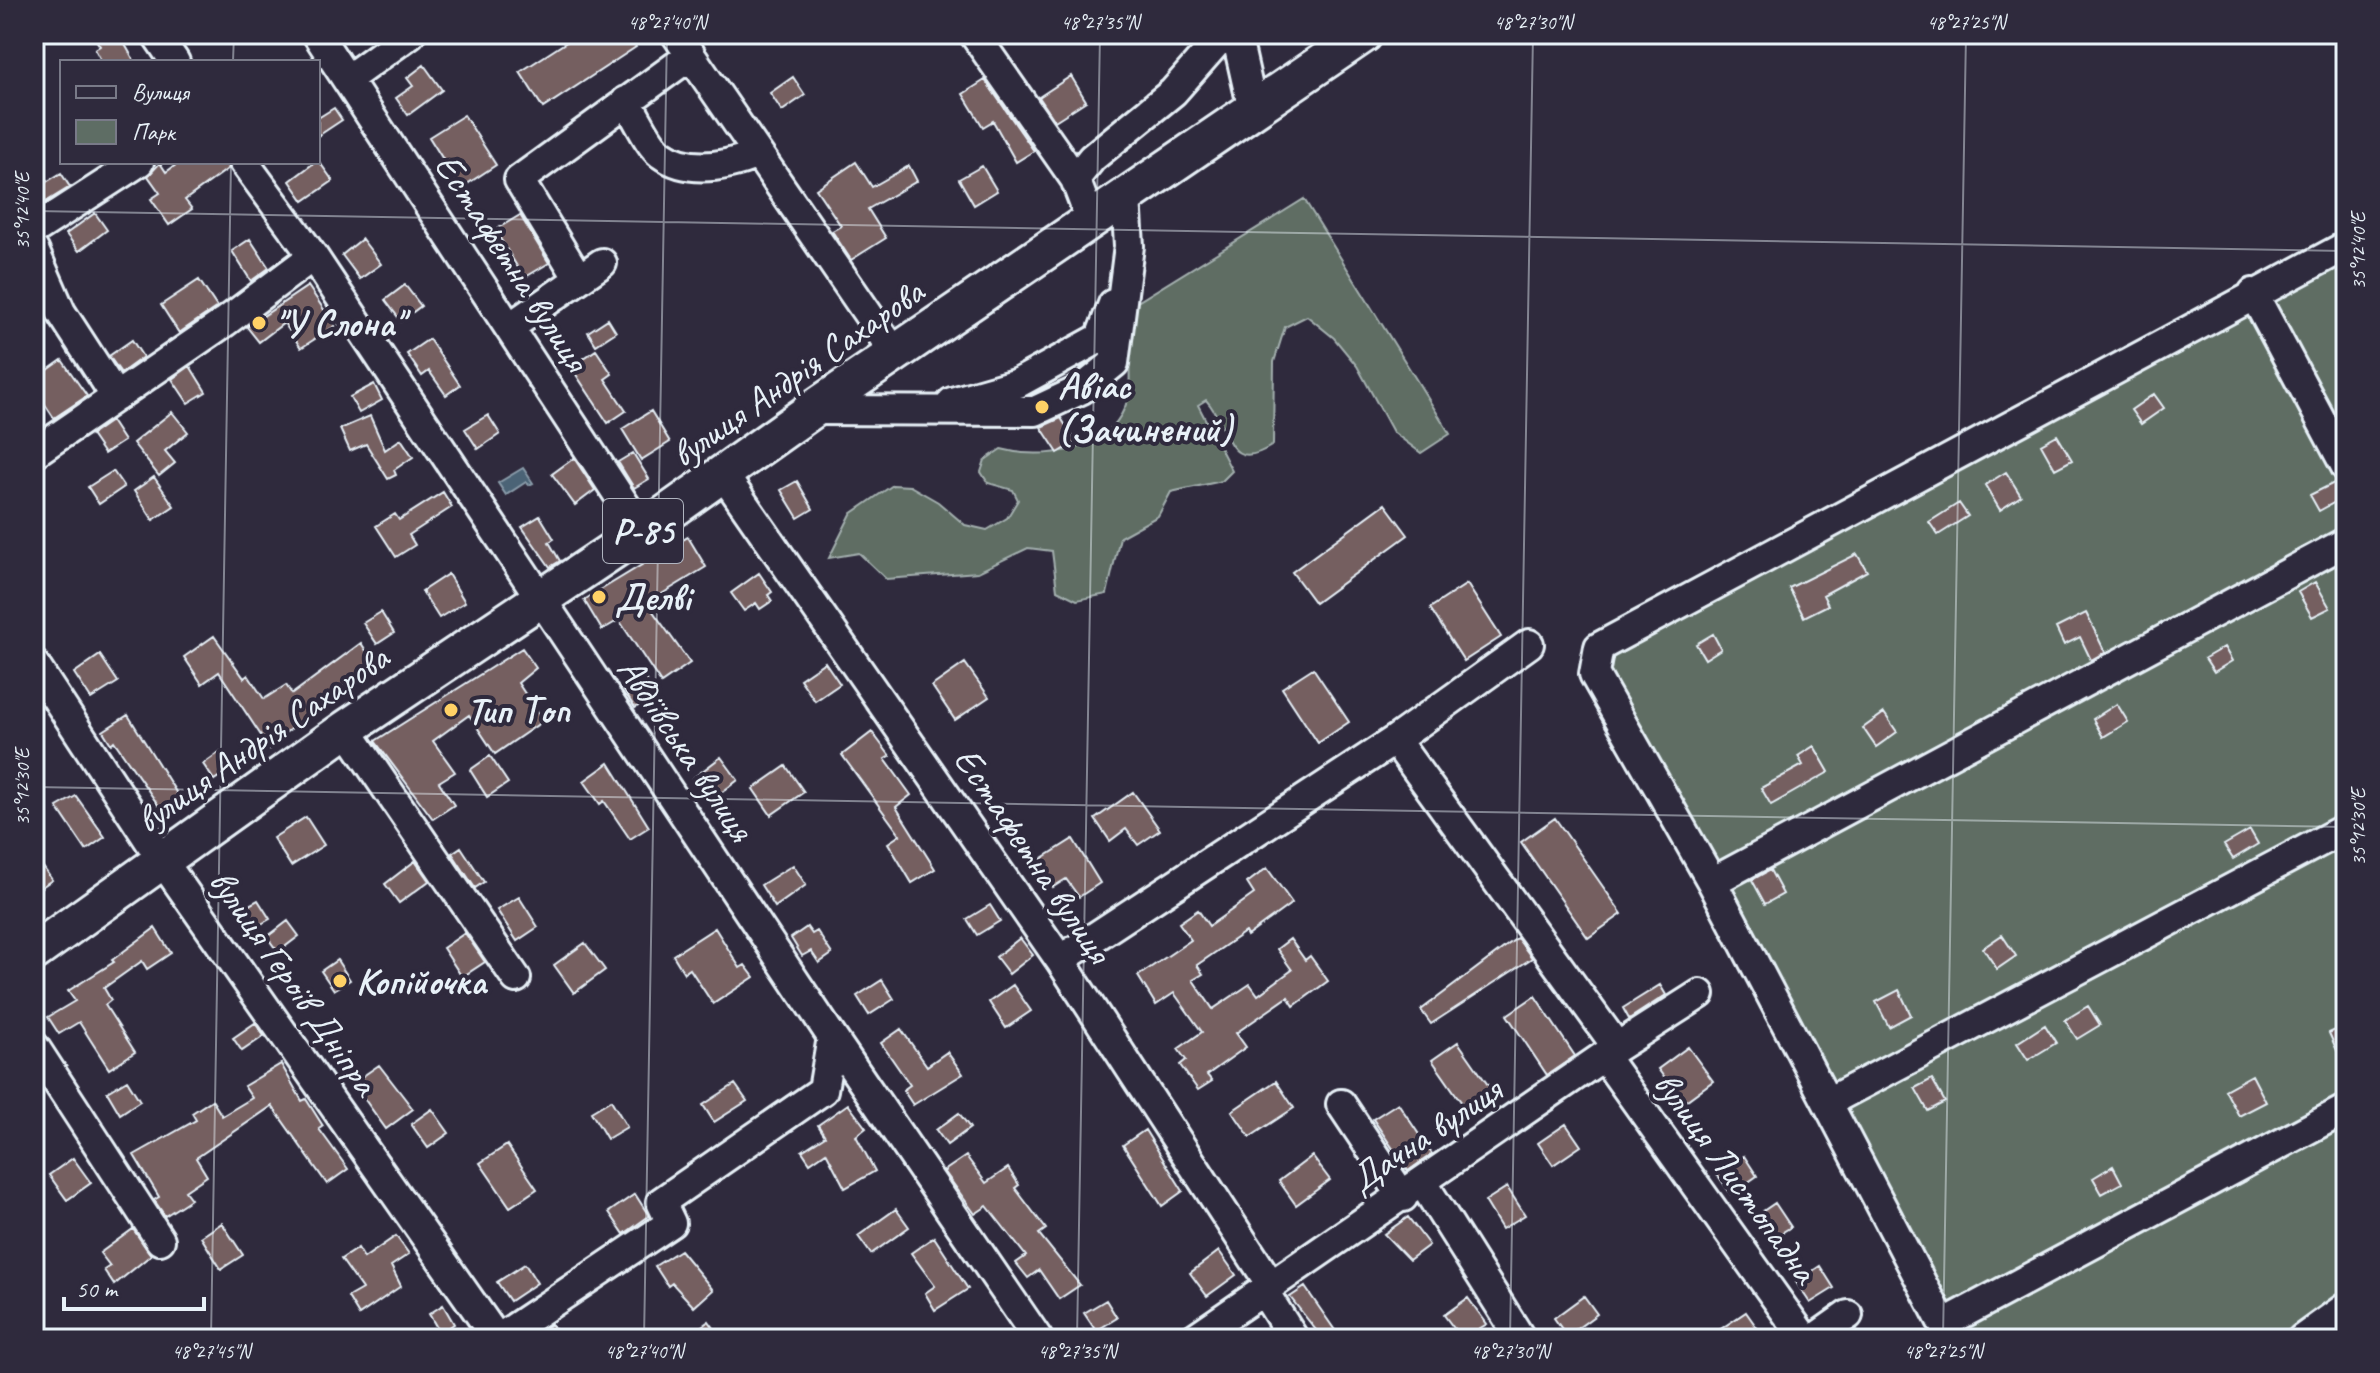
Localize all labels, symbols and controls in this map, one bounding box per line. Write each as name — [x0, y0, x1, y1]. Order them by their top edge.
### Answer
text: 48°27'40"N — [628, 10, 709, 35]
text: 48°27'35"N — [1061, 10, 1142, 35]
text: 48°27'30"N — [1494, 10, 1575, 35]
text: 48°27'25"N — [1927, 10, 2008, 35]
legend — [60, 60, 320, 164]
text: Вулиця — [132, 77, 191, 107]
text: Парк — [132, 117, 177, 147]
street label: Естафетна вулиця — [424, 144, 601, 382]
text: 35°12'40"E — [10, 170, 35, 250]
text: 35°12'40"E — [2346, 210, 2371, 290]
street label: вулиця Андрія Сахарова — [662, 267, 935, 478]
place label: "У Слона" — [275, 300, 411, 347]
marker: "У Слона" — [250, 314, 268, 332]
place label: Авіас (Зачинений) — [1058, 362, 1235, 453]
marker: Авіас (Зачинений) — [1033, 398, 1051, 416]
road number: Р-85 — [603, 499, 683, 563]
place label: Делві — [615, 574, 695, 621]
marker: Делві — [590, 588, 608, 606]
street label: вулиця Андрія Сахарова — [127, 633, 400, 844]
street label: Авдіївська вулиця — [607, 648, 766, 851]
place label: Тип Топ — [467, 687, 571, 734]
marker: Тип Топ — [442, 701, 460, 719]
street label: Естафетна вулиця — [944, 738, 1124, 974]
text: 35°12'30"E — [10, 746, 35, 826]
text: 35°12'30"E — [2346, 786, 2371, 866]
street label: вулиця Героїв Дніпра — [199, 860, 391, 1106]
place label: Копійочка — [356, 958, 489, 1005]
marker: Копійочка — [331, 972, 349, 990]
street label: вулиця Листопадна — [1643, 1062, 1830, 1294]
street label: Дачна вулиця — [1340, 1065, 1513, 1203]
scale bar — [64, 1261, 204, 1311]
text: 50 m — [76, 1274, 119, 1304]
text: 48°27'45"N — [172, 1339, 253, 1364]
text: 48°27'40"N — [605, 1339, 686, 1364]
text: 48°27'35"N — [1038, 1339, 1119, 1364]
text: 48°27'30"N — [1471, 1339, 1552, 1364]
text: 48°27'25"N — [1904, 1339, 1985, 1364]

